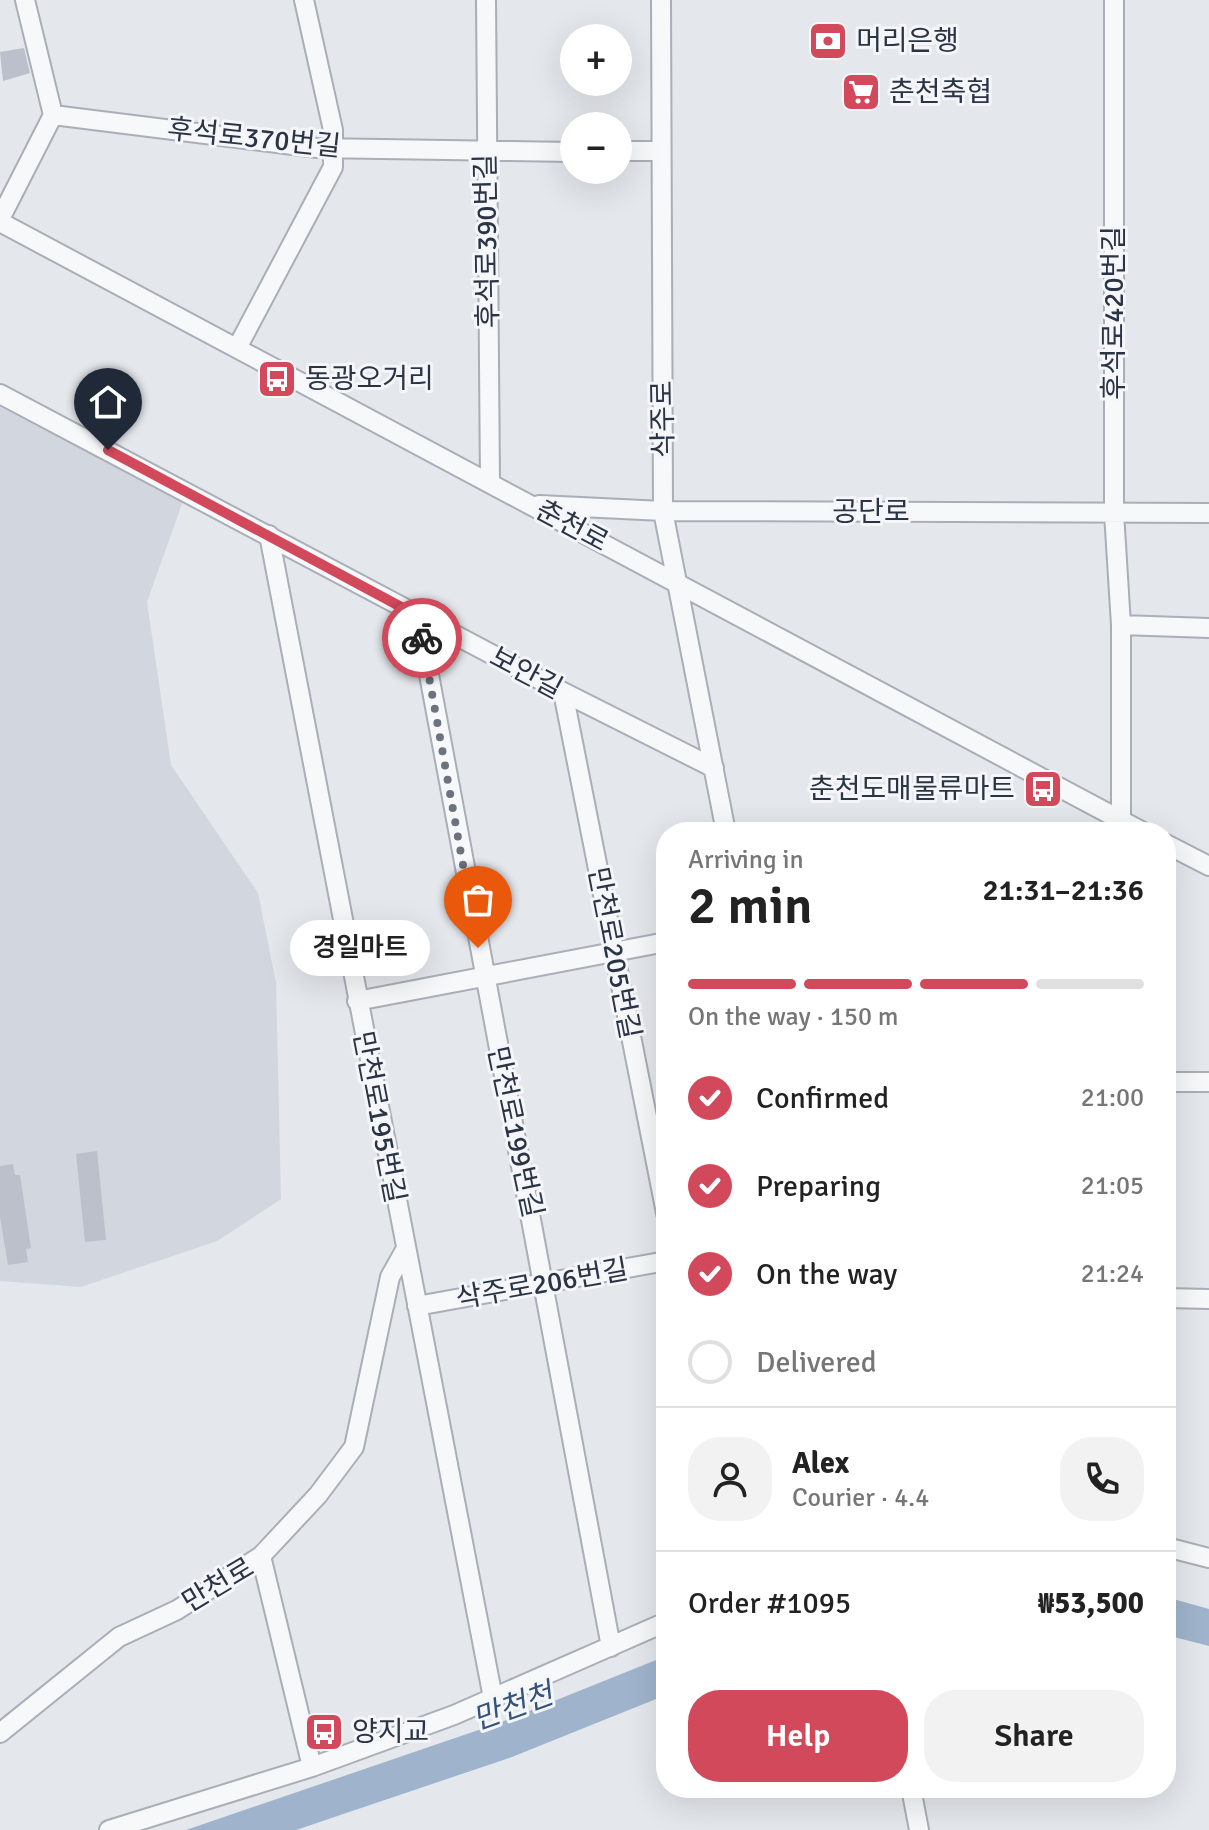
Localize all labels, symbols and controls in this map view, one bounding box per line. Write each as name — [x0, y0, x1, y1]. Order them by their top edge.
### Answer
bank icon: 머리은행 — [807, 20, 849, 62]
map controls — [560, 24, 632, 184]
button: + — [560, 24, 632, 96]
place label: 머리은행 — [856, 24, 959, 58]
supermarket icon: 춘천축협 — [840, 71, 882, 113]
place label: 춘천축협 — [889, 75, 992, 109]
street label: 후석로370번길 — [166, 112, 342, 164]
button: − — [560, 112, 632, 184]
street label: 후석로390번길 — [468, 154, 506, 328]
street label: 후석로420번길 — [1097, 226, 1131, 400]
bus stop icon: 동광오거리 — [256, 358, 298, 400]
place label: 동광오거리 — [305, 362, 434, 396]
pin — [74, 368, 142, 450]
icon: home — [86, 380, 130, 424]
street label: 삭주로 — [645, 380, 681, 458]
street label: 춘천로 — [530, 493, 614, 559]
street label: 공단로 — [832, 495, 910, 529]
courier — [382, 598, 462, 678]
icon: bike — [400, 616, 444, 660]
street label: 보안길 — [484, 640, 568, 706]
bus stop icon: 춘천도매물류마트 — [1022, 768, 1064, 810]
place label: 춘천도매물류마트 — [809, 772, 1015, 806]
text: Arriving in — [688, 844, 804, 876]
street label: 만천로205번길 — [581, 864, 647, 1042]
pin — [444, 866, 512, 948]
text: 21:31–21:36 — [983, 872, 1144, 909]
text: 2 min — [688, 874, 813, 938]
icon: bag — [456, 878, 500, 922]
callout: 경일마트 — [290, 920, 430, 976]
text: 경일마트 — [312, 932, 408, 964]
text: On the way · 150 m — [688, 1001, 898, 1033]
street label: 만천로195번길 — [346, 1028, 412, 1206]
street label: 만천로199번길 — [480, 1043, 550, 1221]
icon: check — [688, 1076, 732, 1120]
text: Confirmed — [756, 1080, 889, 1117]
text: 21:00 — [1081, 1082, 1144, 1114]
icon: check — [688, 1164, 732, 1208]
text: Preparing — [756, 1168, 881, 1205]
text: 21:05 — [1081, 1170, 1144, 1202]
street label: 삭주로206번길 — [453, 1252, 631, 1316]
icon: check — [688, 1252, 732, 1296]
text: On the way — [756, 1256, 897, 1293]
text: 21:24 — [1081, 1258, 1144, 1290]
text: Delivered — [756, 1344, 877, 1381]
button: person — [688, 1437, 772, 1521]
button: phone — [1060, 1437, 1144, 1521]
text: Alex — [792, 1445, 849, 1482]
text: Courier · 4.4 — [792, 1482, 929, 1514]
street label: 만천로 — [176, 1551, 260, 1619]
text: Order #1095 — [688, 1585, 851, 1622]
text: ₩53,500 — [1038, 1585, 1144, 1622]
water label: 만천천 — [468, 1674, 561, 1739]
button: Help — [688, 1690, 908, 1782]
button: Share — [924, 1690, 1144, 1782]
bus stop icon: 양지교 — [303, 1711, 345, 1753]
place label: 양지교 — [352, 1715, 429, 1749]

